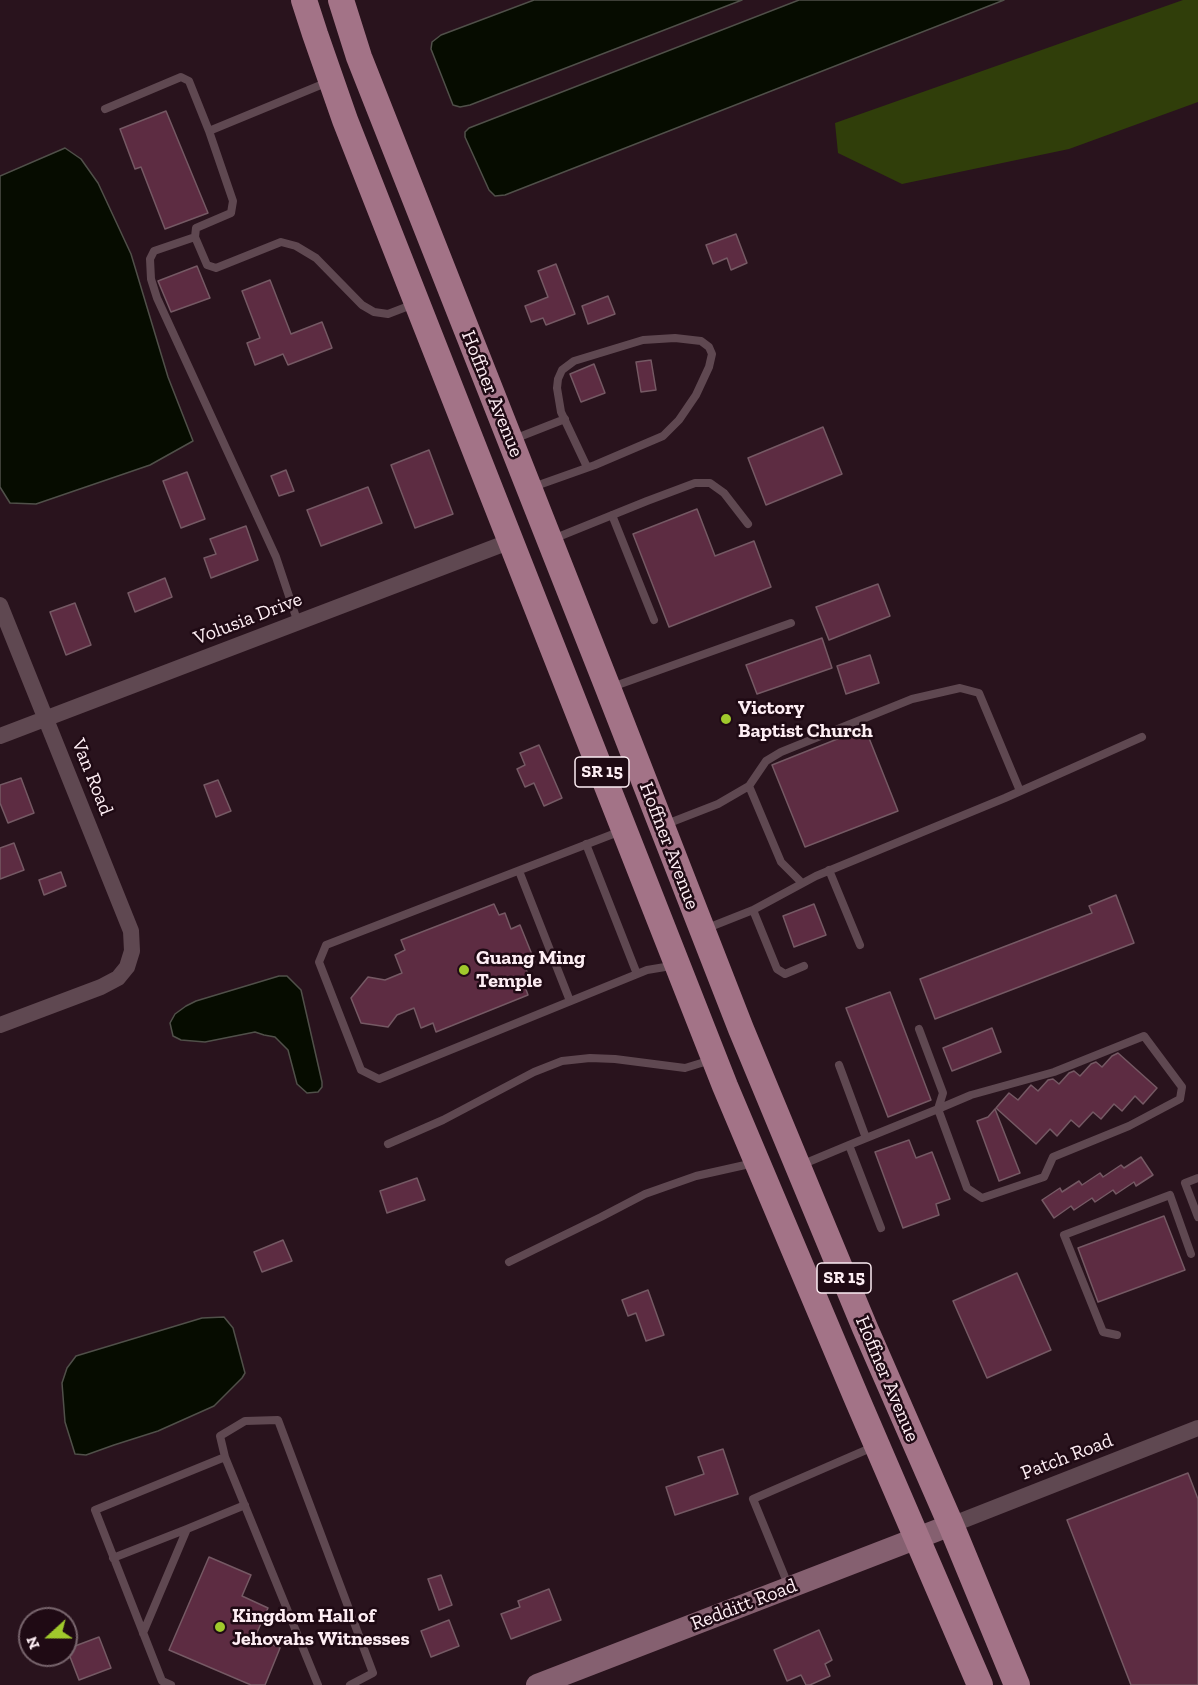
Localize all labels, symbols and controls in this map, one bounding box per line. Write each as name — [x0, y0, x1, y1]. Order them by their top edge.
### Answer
street label: Hoffner Avenue — [456, 327, 528, 461]
street label: Volusia Drive — [190, 587, 306, 651]
place label: Victory Baptist Church — [738, 696, 873, 743]
marker: Victory Baptist Church — [719, 712, 733, 726]
street label: Van Road — [66, 735, 118, 819]
road number: SR 15 — [575, 757, 629, 787]
street label: Hoffner Avenue — [634, 779, 704, 913]
place label: Guang Ming Temple — [476, 946, 585, 993]
marker: Guang Ming Temple — [457, 963, 471, 977]
road number: SR 15 — [817, 1263, 871, 1293]
street label: Hoffner Avenue — [850, 1312, 924, 1446]
street label: Patch Road — [1018, 1429, 1116, 1485]
street label: Redditt Road — [688, 1574, 800, 1636]
place label: Kingdom Hall of Jehovahs Witnesses — [232, 1604, 410, 1651]
north arrow — [18, 1607, 78, 1667]
marker: Kingdom Hall of Jehovahs Witnesses — [213, 1620, 227, 1634]
text: N — [22, 1634, 44, 1652]

